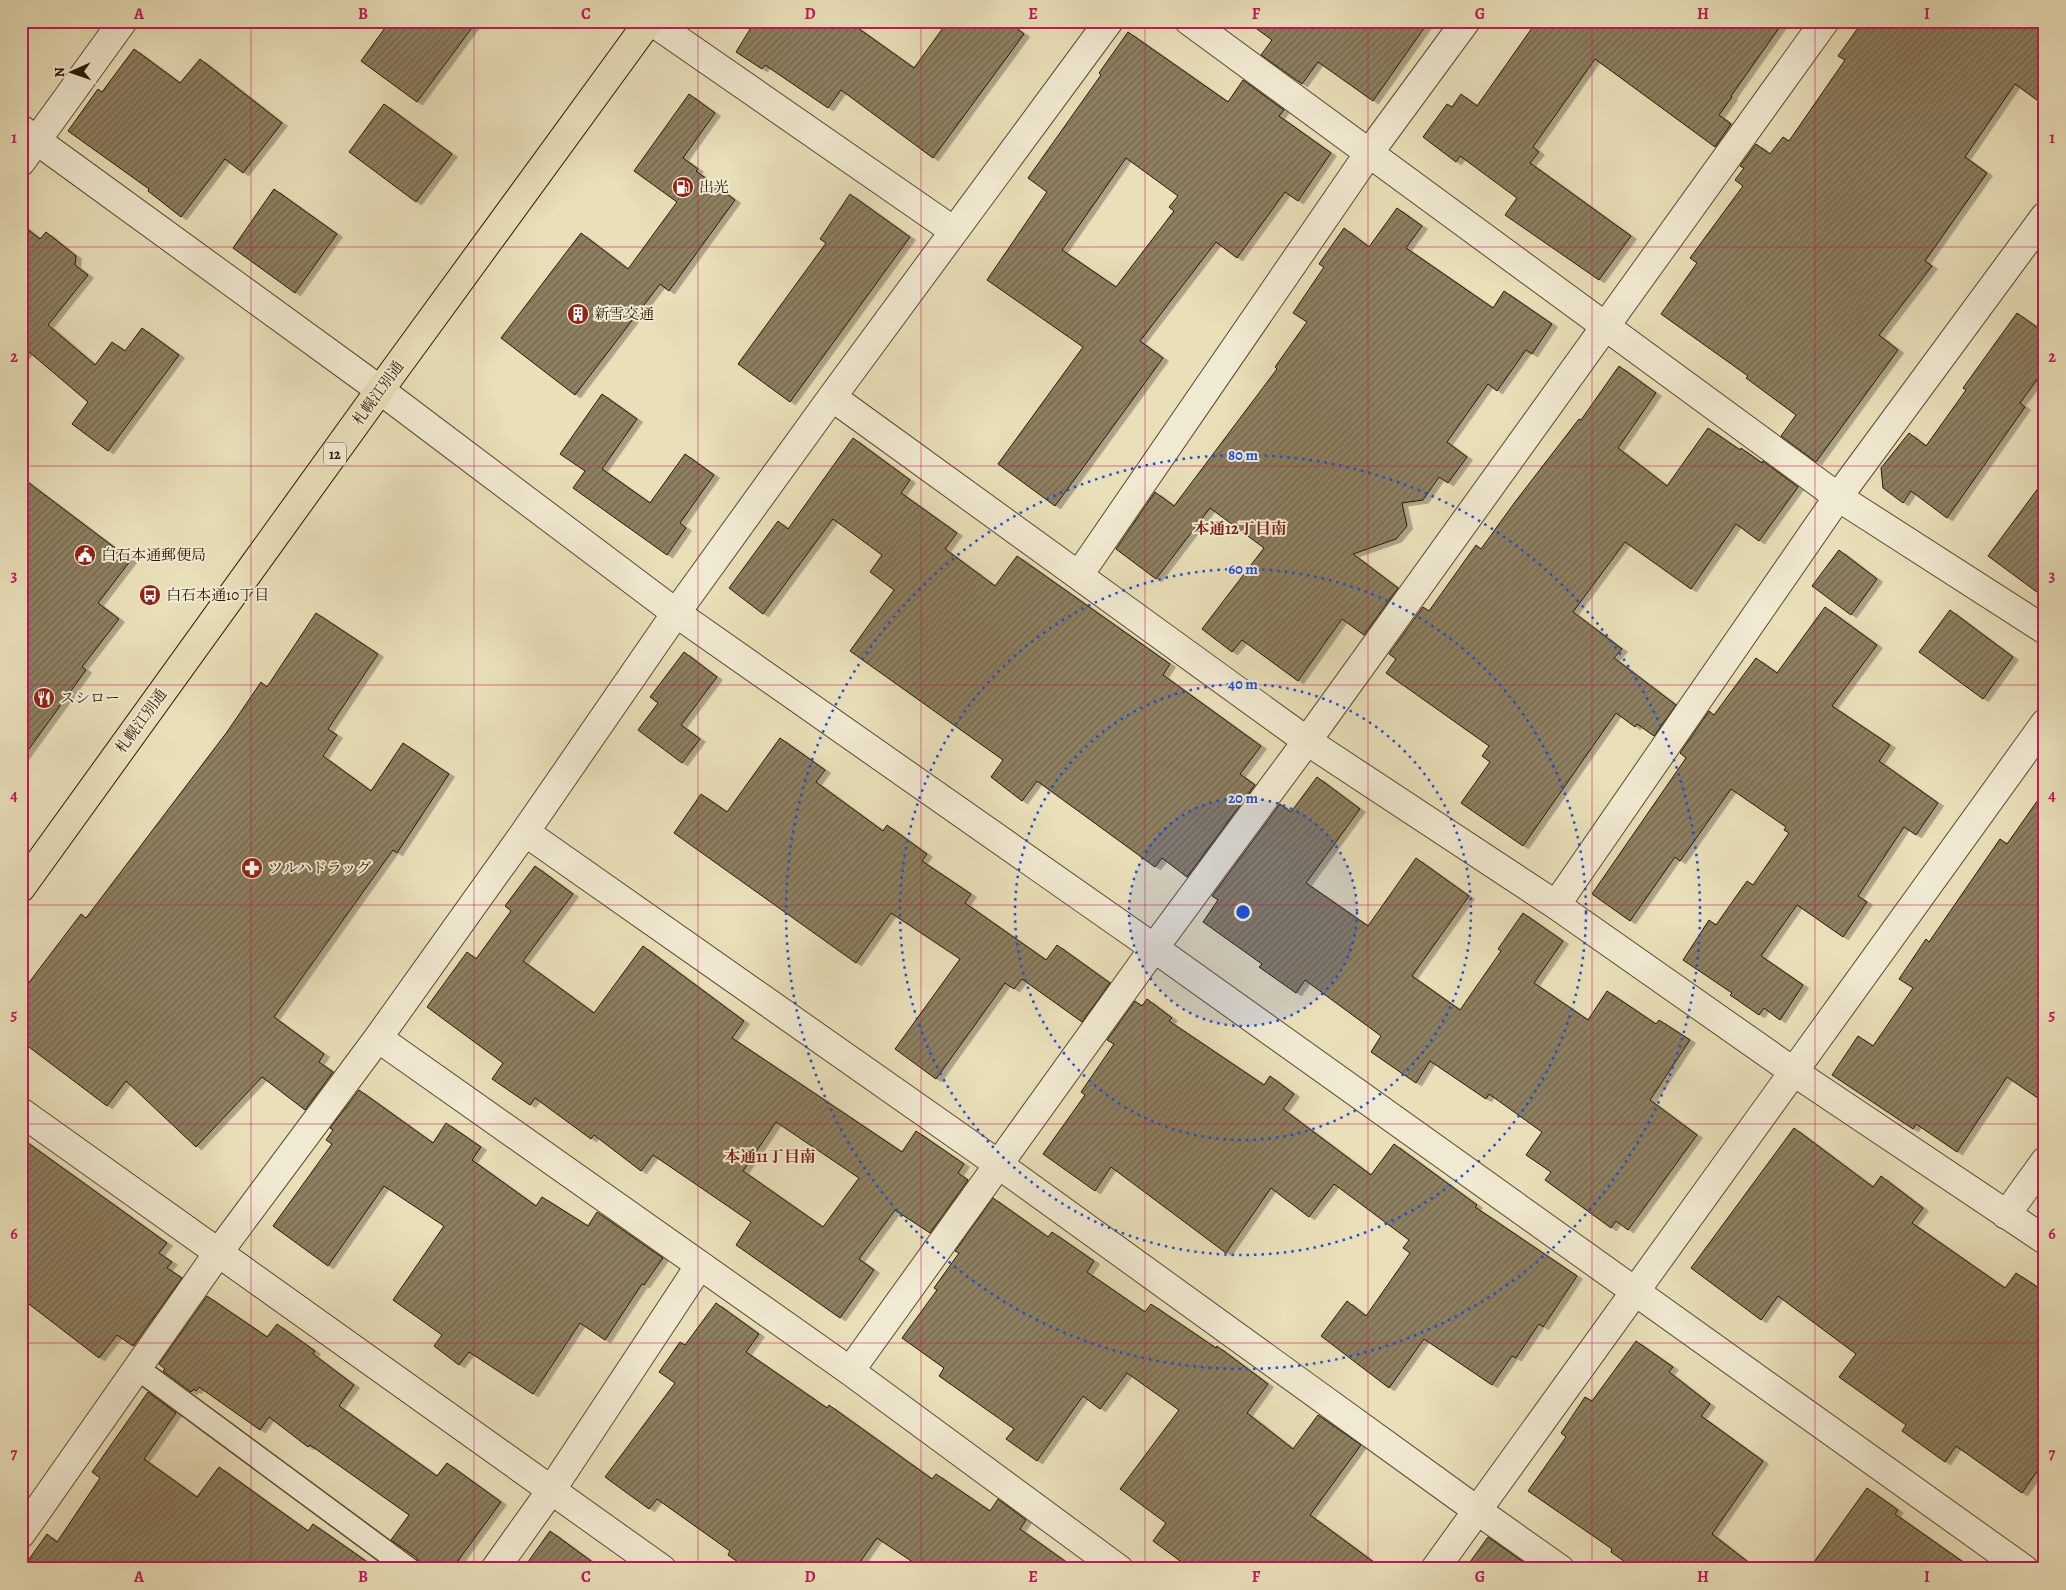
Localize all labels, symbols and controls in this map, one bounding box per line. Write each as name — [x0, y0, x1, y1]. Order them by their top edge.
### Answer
text: A — [133, 3, 145, 25]
text: B — [358, 3, 368, 25]
text: C — [581, 3, 591, 25]
text: D — [804, 3, 816, 25]
text: E — [1028, 3, 1038, 25]
text: F — [1252, 3, 1261, 25]
text: G — [1475, 3, 1485, 25]
text: H — [1697, 3, 1709, 25]
text: I — [1924, 3, 1930, 25]
north arrow — [48, 48, 98, 98]
text: N — [50, 67, 69, 78]
text: 1 — [11, 127, 17, 149]
text: 1 — [2049, 127, 2055, 149]
fuel station icon: 出光 — [671, 175, 695, 199]
place label: 出光 — [699, 177, 729, 197]
building icon: 新雪交通 — [566, 302, 590, 326]
place label: 新雪交通 — [594, 304, 654, 324]
text: 2 — [10, 346, 18, 368]
text: 2 — [2048, 346, 2056, 368]
street label: 札幌江別通 — [348, 357, 408, 429]
road number: 12 — [324, 442, 346, 466]
text: 80 m — [1228, 445, 1258, 465]
district label: 本通12丁目南 — [1193, 518, 1287, 540]
public building icon: 白石本通郵便局 — [73, 543, 97, 567]
place label: 白石本通郵便局 — [101, 545, 206, 565]
text: 60 m — [1228, 559, 1258, 579]
text: 3 — [11, 565, 18, 587]
text: 3 — [2049, 565, 2056, 587]
bus stop icon: 白石本通10丁目 — [138, 583, 162, 607]
place label: 白石本通10丁目 — [166, 585, 269, 605]
text: 40 m — [1228, 674, 1258, 694]
street label: 札幌江別通 — [111, 685, 171, 757]
restaurant icon: スシロー — [32, 686, 56, 710]
place label: スシロー — [60, 688, 120, 708]
text: 4 — [10, 785, 18, 807]
text: 4 — [2048, 785, 2056, 807]
text: 20 m — [1228, 788, 1258, 808]
pharmacy icon: ツルハドラッグ — [240, 856, 264, 880]
place label: ツルハドラッグ — [268, 858, 371, 878]
centre of rings — [1234, 903, 1252, 921]
text: 5 — [11, 1004, 18, 1026]
text: 5 — [2049, 1004, 2056, 1026]
district label: 本通11丁目南 — [724, 1146, 816, 1168]
text: 6 — [10, 1223, 18, 1245]
text: 6 — [2048, 1223, 2056, 1245]
text: 7 — [11, 1443, 18, 1465]
text: 7 — [2049, 1443, 2056, 1465]
text: A — [133, 1566, 145, 1588]
text: B — [358, 1566, 368, 1588]
text: C — [581, 1566, 591, 1588]
text: D — [804, 1566, 816, 1588]
text: E — [1028, 1566, 1038, 1588]
text: F — [1252, 1566, 1261, 1588]
text: G — [1475, 1566, 1485, 1588]
text: H — [1697, 1566, 1709, 1588]
text: I — [1924, 1566, 1930, 1588]

